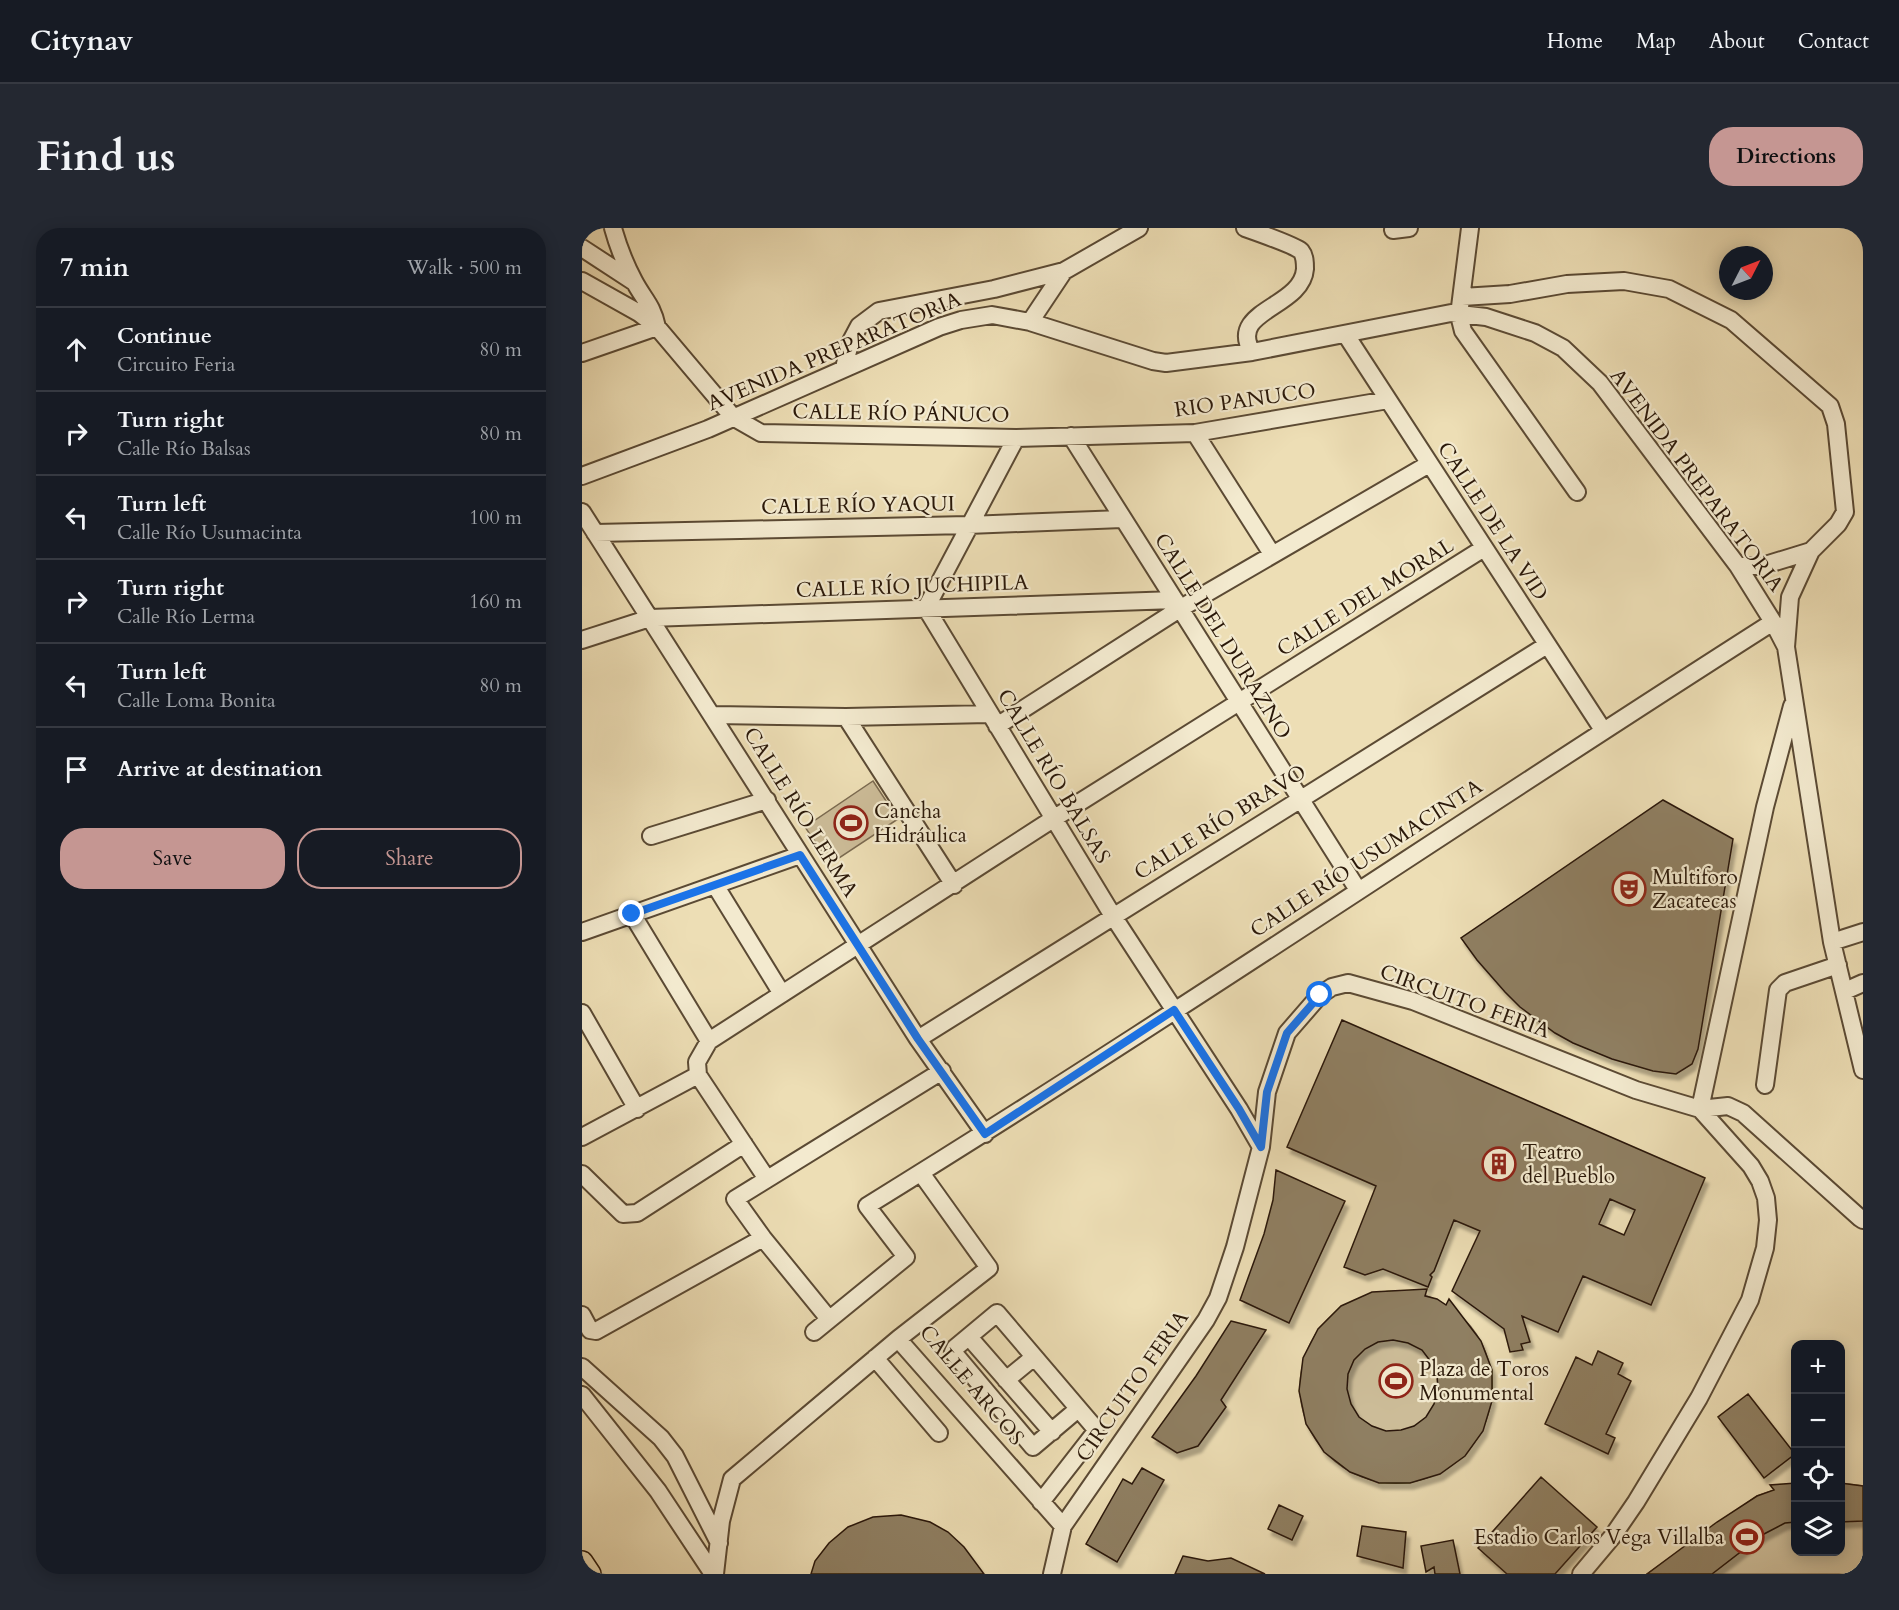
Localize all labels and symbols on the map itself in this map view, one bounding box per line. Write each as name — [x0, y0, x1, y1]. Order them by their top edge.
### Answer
north arrow — [1719, 246, 1773, 300]
street label: AVENIDA PREPARATORIA — [703, 285, 966, 418]
street label: AVENIDA PREPARATORIA — [1603, 363, 1790, 598]
street label: RIO PANUCO — [1173, 376, 1317, 425]
street label: CALLE RÍO PÁNUCO — [792, 397, 1010, 430]
street label: CALLE DE LA VID — [1430, 436, 1555, 606]
street label: CALLE RÍO YAQUI — [761, 489, 955, 522]
street label: CALLE DEL DURAZNO — [1147, 528, 1298, 745]
street label: CALLE DEL MORAL — [1271, 531, 1459, 664]
street label: CALLE RÍO JUCHIPILA — [795, 568, 1029, 605]
street label: CALLE RÍO BALSAS — [990, 684, 1117, 869]
street label: CALLE RÍO LERMA — [736, 722, 865, 903]
street label: CALLE RÍO BRAVO — [1129, 758, 1312, 887]
street label: CALLE RÍO USUMACINTA — [1245, 772, 1488, 945]
place label: Cancha Hidráulica — [874, 797, 967, 850]
sports icon: Cancha Hidráulica — [833, 805, 869, 841]
place label: Multiforo Zacatecas — [1652, 863, 1738, 916]
theatre icon: Multiforo Zacatecas — [1611, 871, 1647, 907]
route end — [618, 900, 644, 926]
street label: CIRCUITO FERIA — [1376, 957, 1554, 1046]
route start — [1306, 981, 1332, 1007]
place label: Teatro del Pueblo — [1522, 1138, 1615, 1191]
building icon: Teatro del Pueblo — [1481, 1146, 1517, 1182]
street label: CIRCUITO FERIA — [1069, 1305, 1196, 1468]
street label: CALLE ARCOS — [913, 1319, 1031, 1452]
place label: Plaza de Toros Monumental — [1419, 1355, 1549, 1408]
sports icon: Plaza de Toros Monumental — [1378, 1363, 1414, 1399]
sports icon: Estadio Carlos Vega Villalba — [1729, 1519, 1765, 1555]
place label: Estadio Carlos Vega Villalba — [1474, 1523, 1724, 1552]

